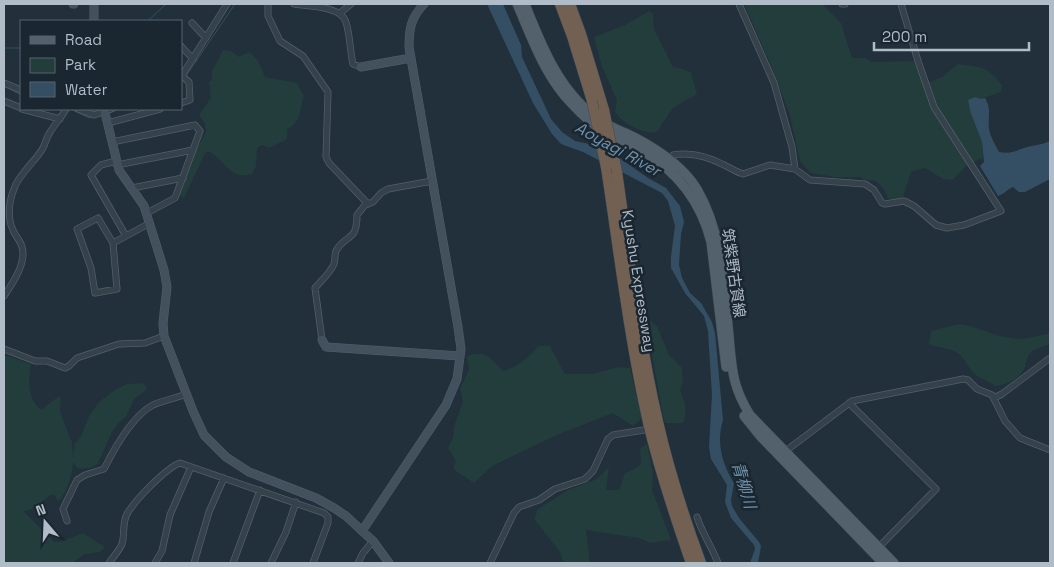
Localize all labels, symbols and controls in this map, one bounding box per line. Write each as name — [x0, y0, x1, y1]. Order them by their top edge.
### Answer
legend — [20, 20, 182, 110]
scale bar — [874, 20, 1029, 52]
text: 200 m — [882, 27, 927, 46]
text: Road — [65, 30, 102, 49]
text: Park — [65, 55, 96, 74]
text: Water — [65, 80, 108, 99]
water label: Aoyagi River — [571, 117, 666, 182]
street label: Kyushu Expressway — [618, 208, 660, 354]
street label: 筑紫野古賀線 — [718, 227, 750, 319]
water label: 青柳川 — [727, 459, 761, 513]
north arrow — [20, 497, 70, 547]
text: N — [33, 500, 48, 520]

